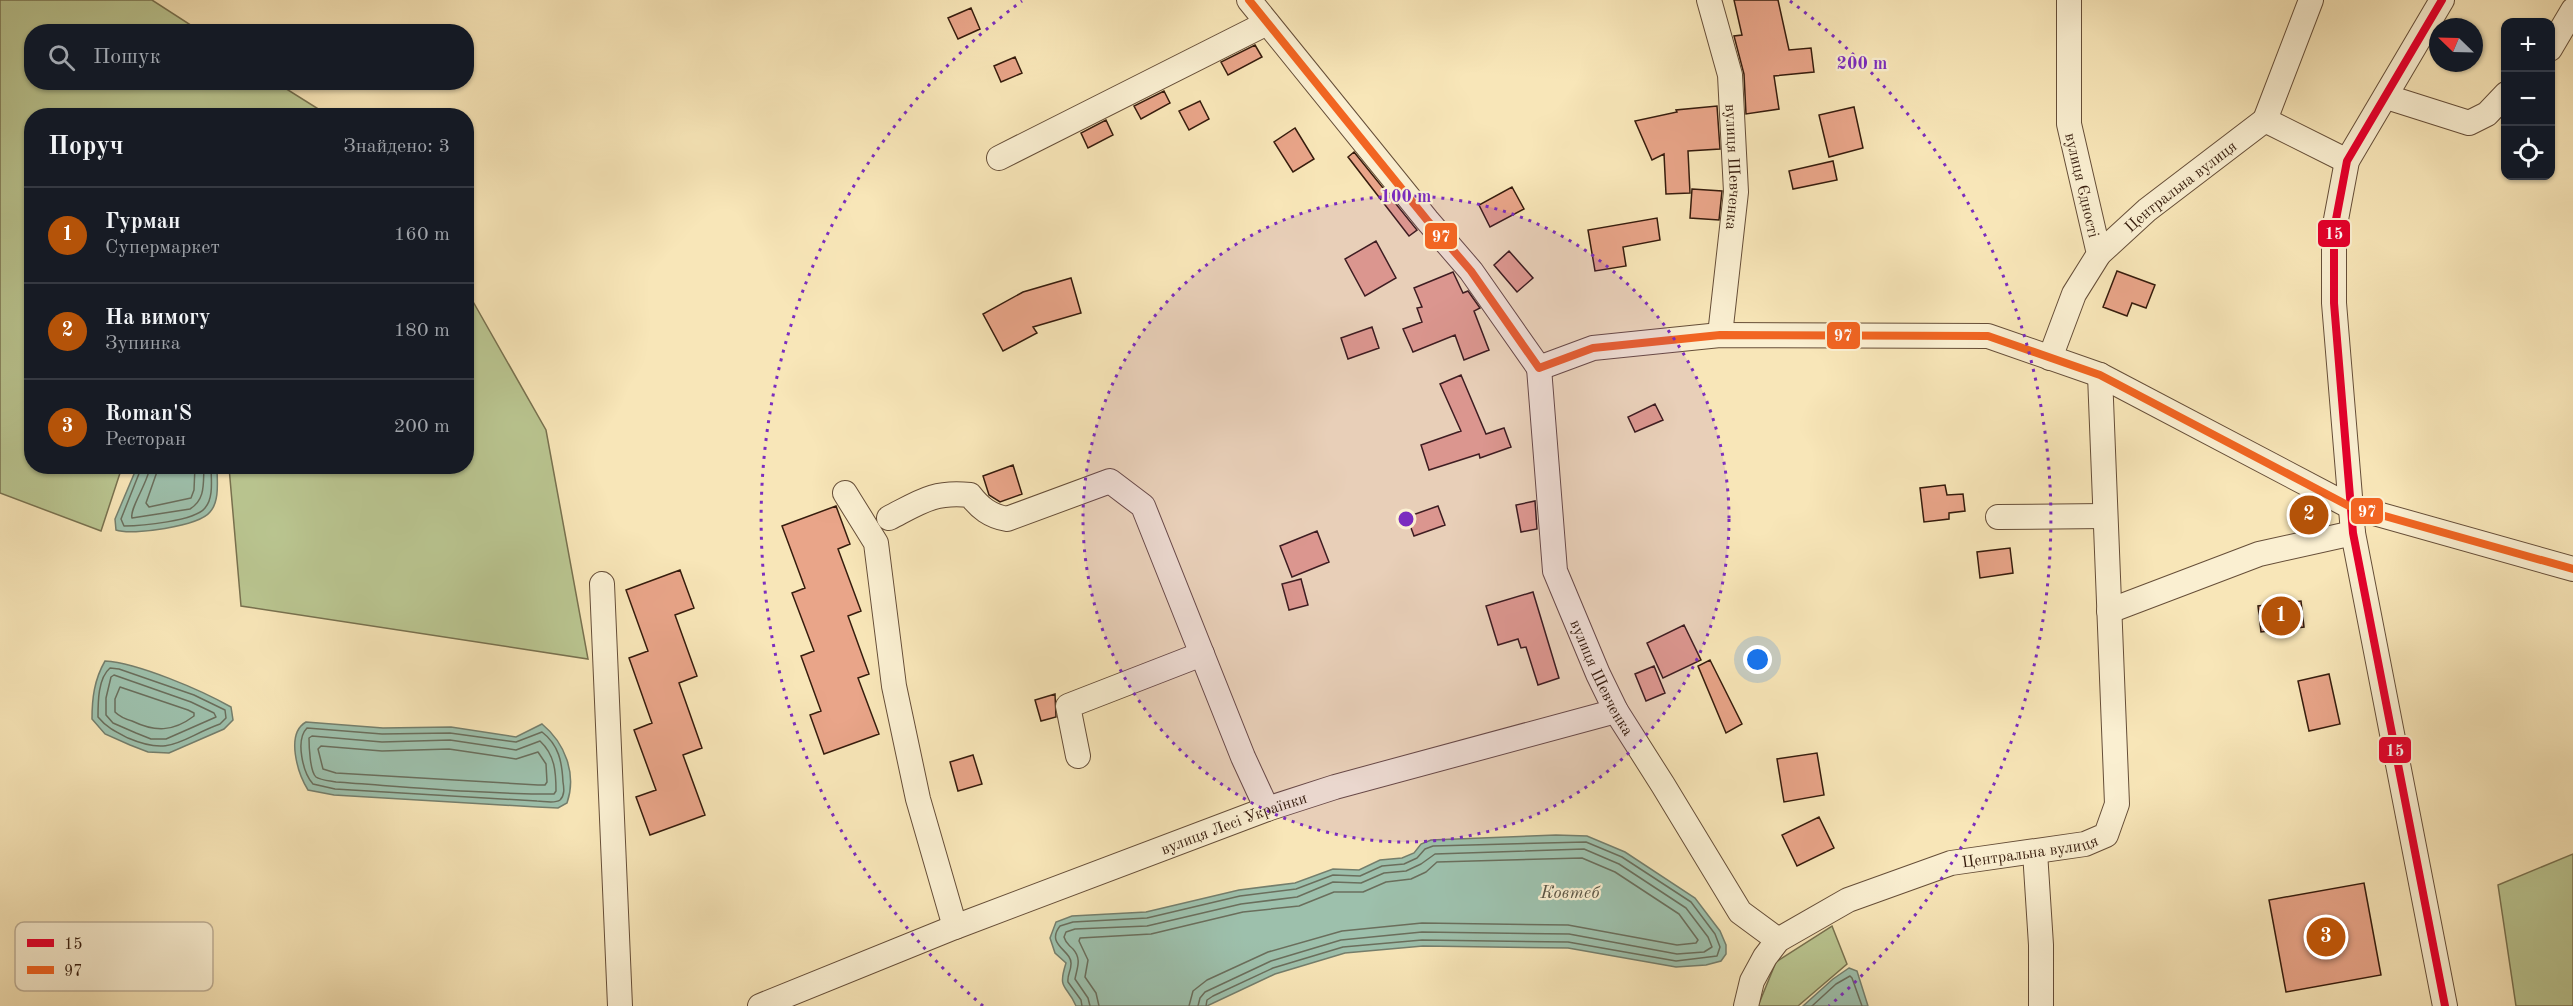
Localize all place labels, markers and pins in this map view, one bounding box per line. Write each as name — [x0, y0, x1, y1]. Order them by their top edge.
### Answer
pin: 2 — [2290, 492, 2328, 538]
centre of rings — [1396, 509, 1416, 529]
pin: 1 — [2262, 594, 2300, 638]
pin: 3 — [2306, 914, 2346, 960]

